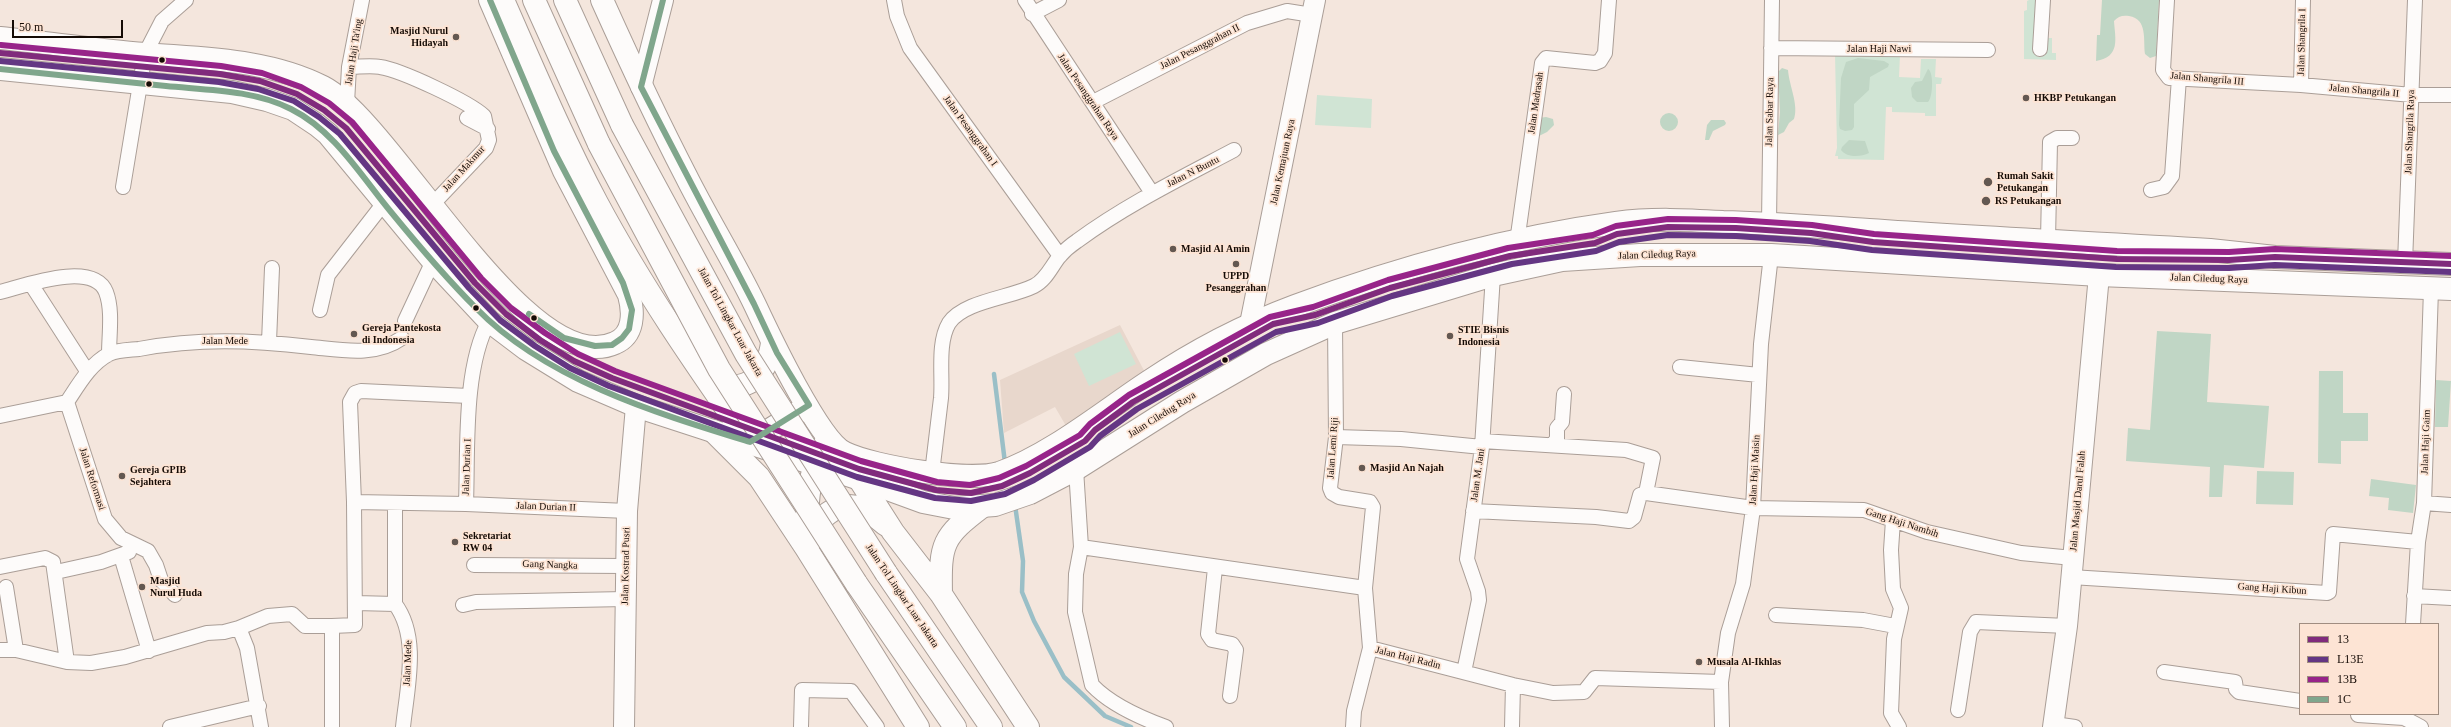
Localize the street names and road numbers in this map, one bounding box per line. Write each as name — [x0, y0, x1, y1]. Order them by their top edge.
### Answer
street label: Jalan Shangrila I — [2295, 8, 2309, 76]
street label: Jalan Haji Ta'ing — [343, 18, 365, 86]
street label: Jalan Pesanggrahan II — [1158, 22, 1242, 72]
street label: Jalan Haji Nawi — [1847, 43, 1911, 55]
street label: Jalan Pesanggrahan Raya — [1055, 52, 1121, 142]
street label: Jalan Shangrila III — [2170, 70, 2244, 88]
street label: Jalan Madrasah — [1526, 71, 1546, 135]
street label: Jalan Sabar Raya — [1763, 77, 1777, 147]
street label: Jalan Shangrila II — [2328, 82, 2400, 100]
street label: Jalan Shangrila Raya — [2403, 90, 2417, 174]
street label: Jalan Pesanggrahan I — [940, 93, 1000, 169]
street label: Jalan Kemajuan Raya — [1268, 118, 1298, 206]
street label: Jalan Makmur — [440, 144, 488, 194]
street label: Jalan N Buntu — [1165, 154, 1221, 190]
street label: Jalan Ciledug Raya — [1618, 248, 1696, 262]
street label: Jalan Tol Lingkar Luar Jakarta — [695, 265, 765, 379]
street label: Jalan Ciledug Raya — [2170, 272, 2248, 286]
street label: Jalan Mede — [202, 335, 248, 347]
street label: Jalan Ciledug Raya — [1126, 389, 1198, 441]
street label: Jalan Haji Gaim — [2419, 409, 2433, 475]
street label: Jalan Lemi Riji — [1325, 417, 1341, 479]
street label: Jalan Haji Maisin — [1747, 434, 1763, 506]
street label: Jalan Durian I — [460, 438, 474, 496]
street label: Jalan Reformasi — [76, 446, 108, 512]
street label: Jalan M. Jani — [1468, 448, 1488, 502]
street label: Jalan Masjid Darul Falah — [2068, 450, 2088, 552]
street label: Jalan Durian II — [516, 500, 576, 514]
street label: Gang Haji Nambih — [1864, 506, 1940, 540]
street label: Jalan Kostrad Pusri — [619, 527, 633, 605]
street label: Jalan Tol Lingkar Luar Jakarta — [863, 542, 941, 650]
street label: Gang Nangka — [522, 558, 578, 572]
street label: Gang Haji Kibun — [2237, 581, 2307, 597]
street label: Jalan Mede — [401, 640, 415, 686]
street label: Jalan Haji Radin — [1374, 644, 1442, 672]

